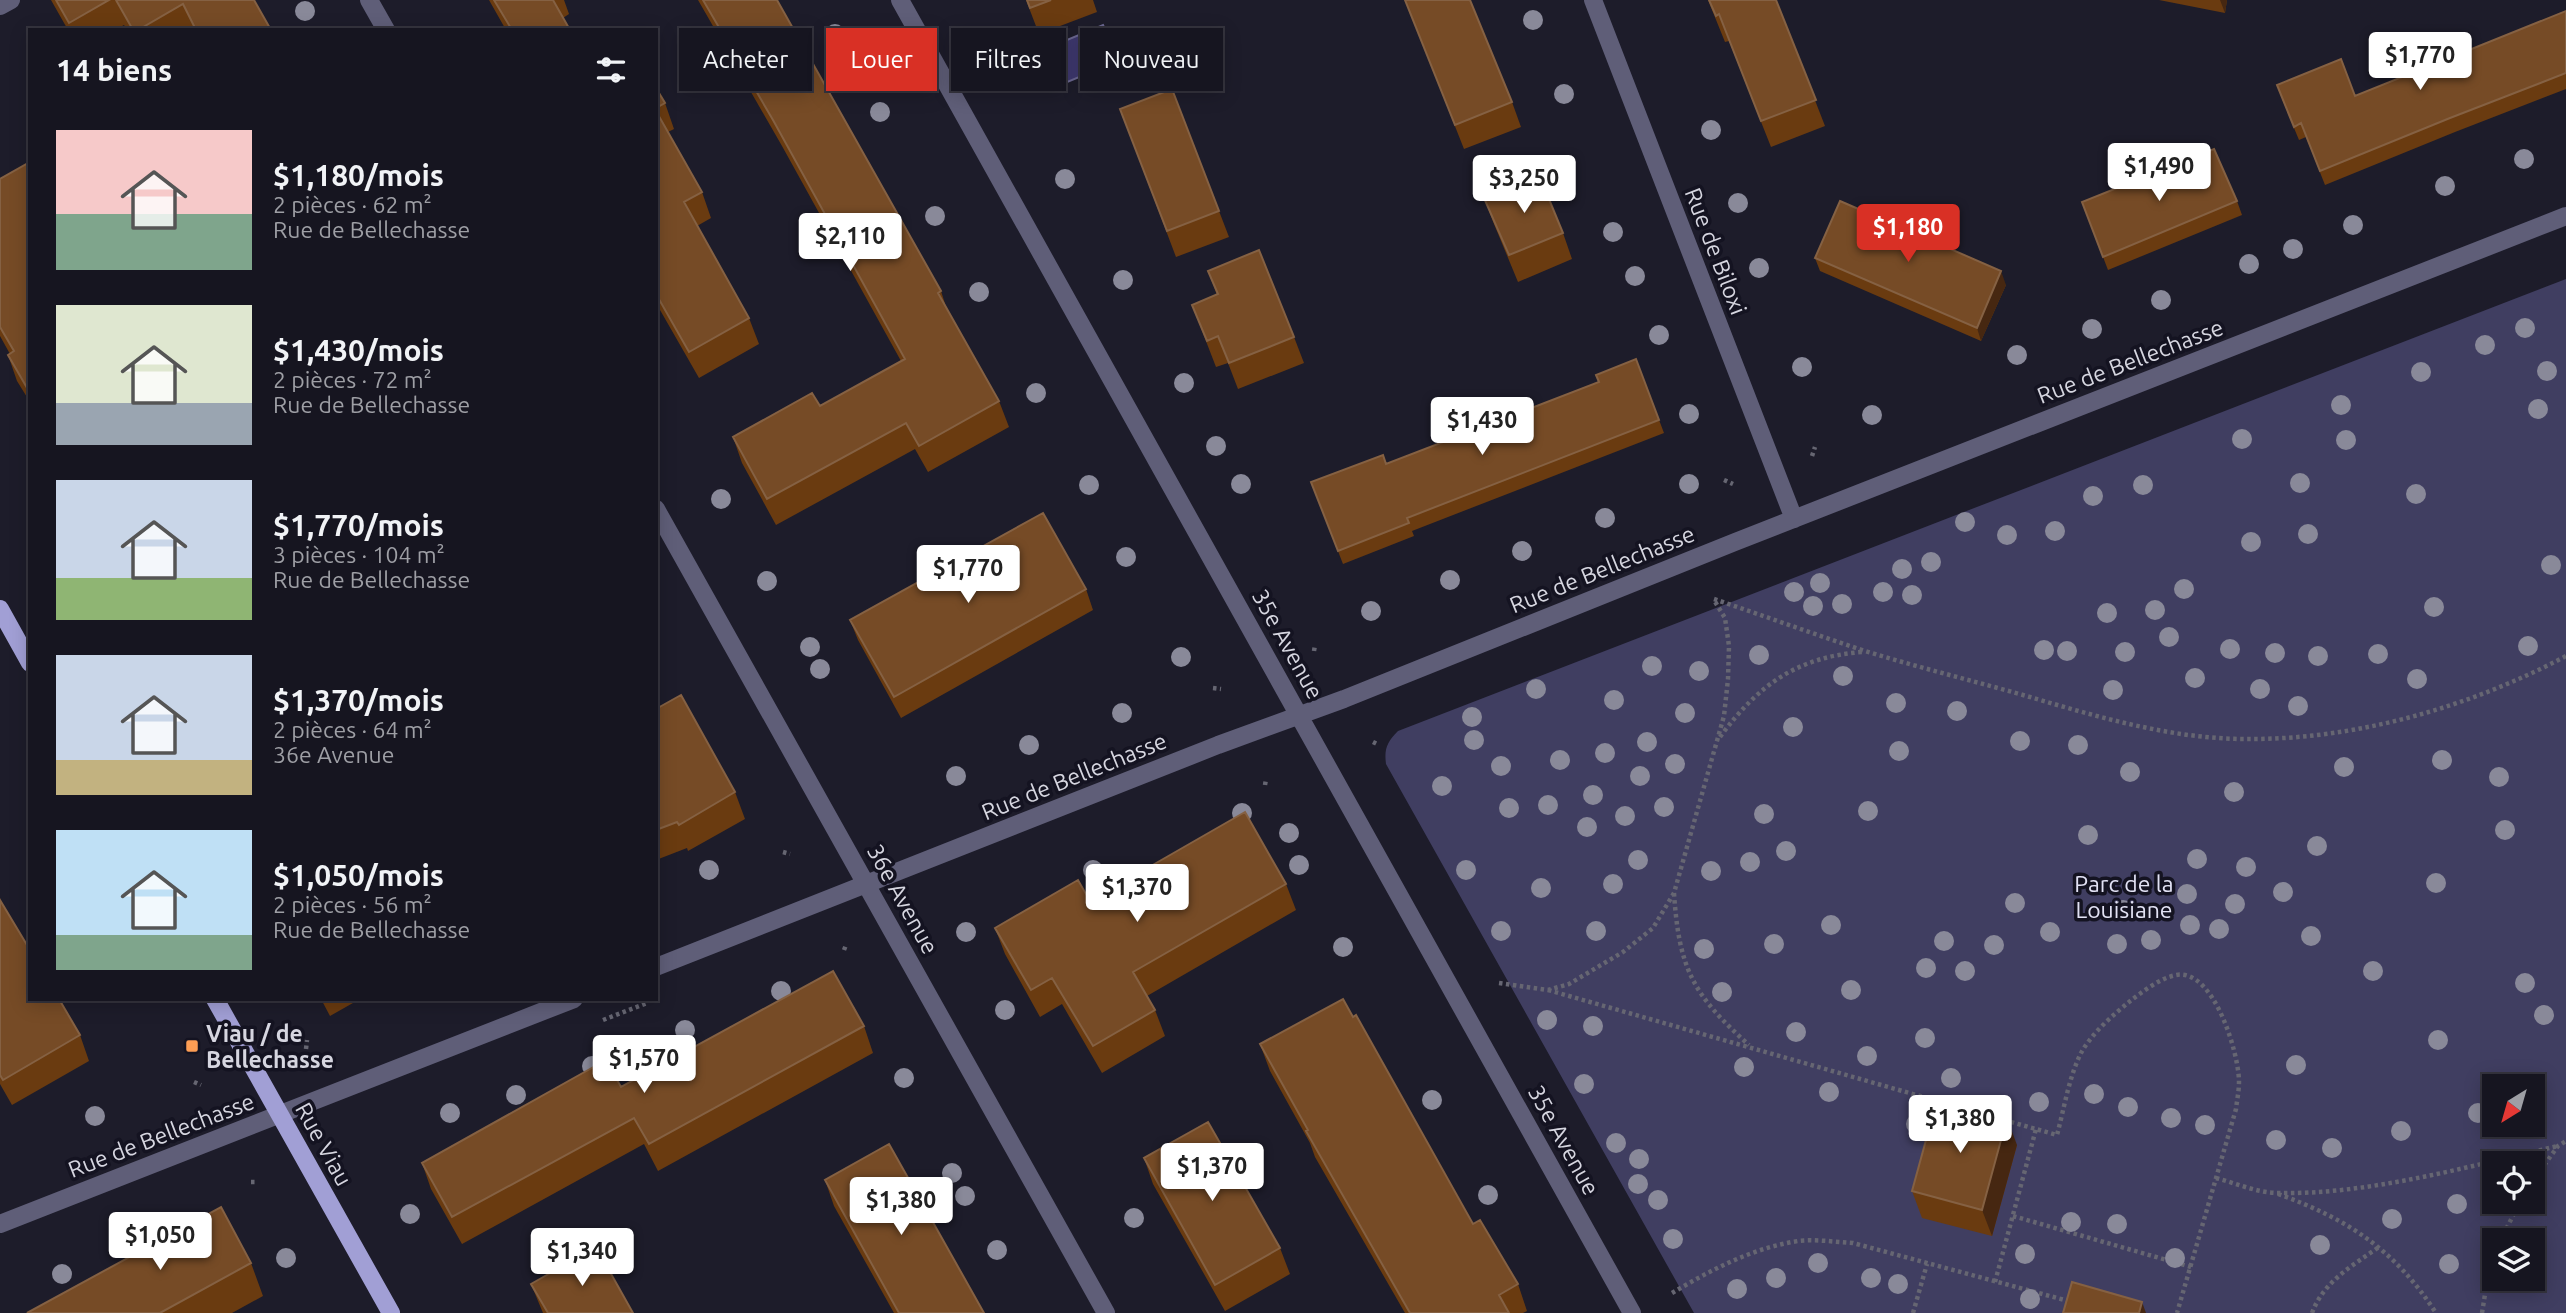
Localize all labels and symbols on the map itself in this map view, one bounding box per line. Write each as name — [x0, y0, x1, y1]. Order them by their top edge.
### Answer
pin: $1,770 — [2363, 32, 2477, 92]
pin: $1,490 — [2102, 144, 2216, 203]
pin: $3,250 — [1467, 156, 1581, 215]
street label: Rue de Biloxi — [1680, 184, 1752, 318]
pin: $1,180 — [1851, 204, 1965, 264]
pin: $2,110 — [793, 214, 907, 273]
street label: Rue de Bellechasse — [2033, 314, 2227, 408]
pin: $1,430 — [1425, 398, 1539, 457]
street label: Rue de Bellechasse — [1506, 520, 1698, 618]
pin: $1,770 — [911, 546, 1025, 605]
street label: 35e Avenue — [1248, 585, 1328, 703]
street label: Rue de Bellechasse — [978, 727, 1170, 825]
street label: 36e Avenue — [863, 840, 943, 958]
pin: $1,370 — [1080, 864, 1194, 924]
park label: Parc de la Louisiane — [2074, 871, 2174, 922]
place label: Viau / de Bellechasse — [206, 1021, 334, 1072]
pin: $1,570 — [587, 1036, 701, 1095]
marker: Viau / de Bellechasse — [184, 1038, 200, 1054]
north arrow — [2482, 1074, 2544, 1138]
street label: 35e Avenue — [1524, 1081, 1604, 1199]
street label: Rue de Bellechasse — [64, 1088, 258, 1182]
pin: $1,380 — [1903, 1096, 2017, 1155]
street label: Rue Viau — [291, 1098, 357, 1190]
pin: $1,370 — [1155, 1144, 1269, 1203]
pin: $1,380 — [844, 1178, 958, 1237]
pin: $1,050 — [103, 1212, 217, 1272]
pin: $1,340 — [525, 1228, 639, 1288]

